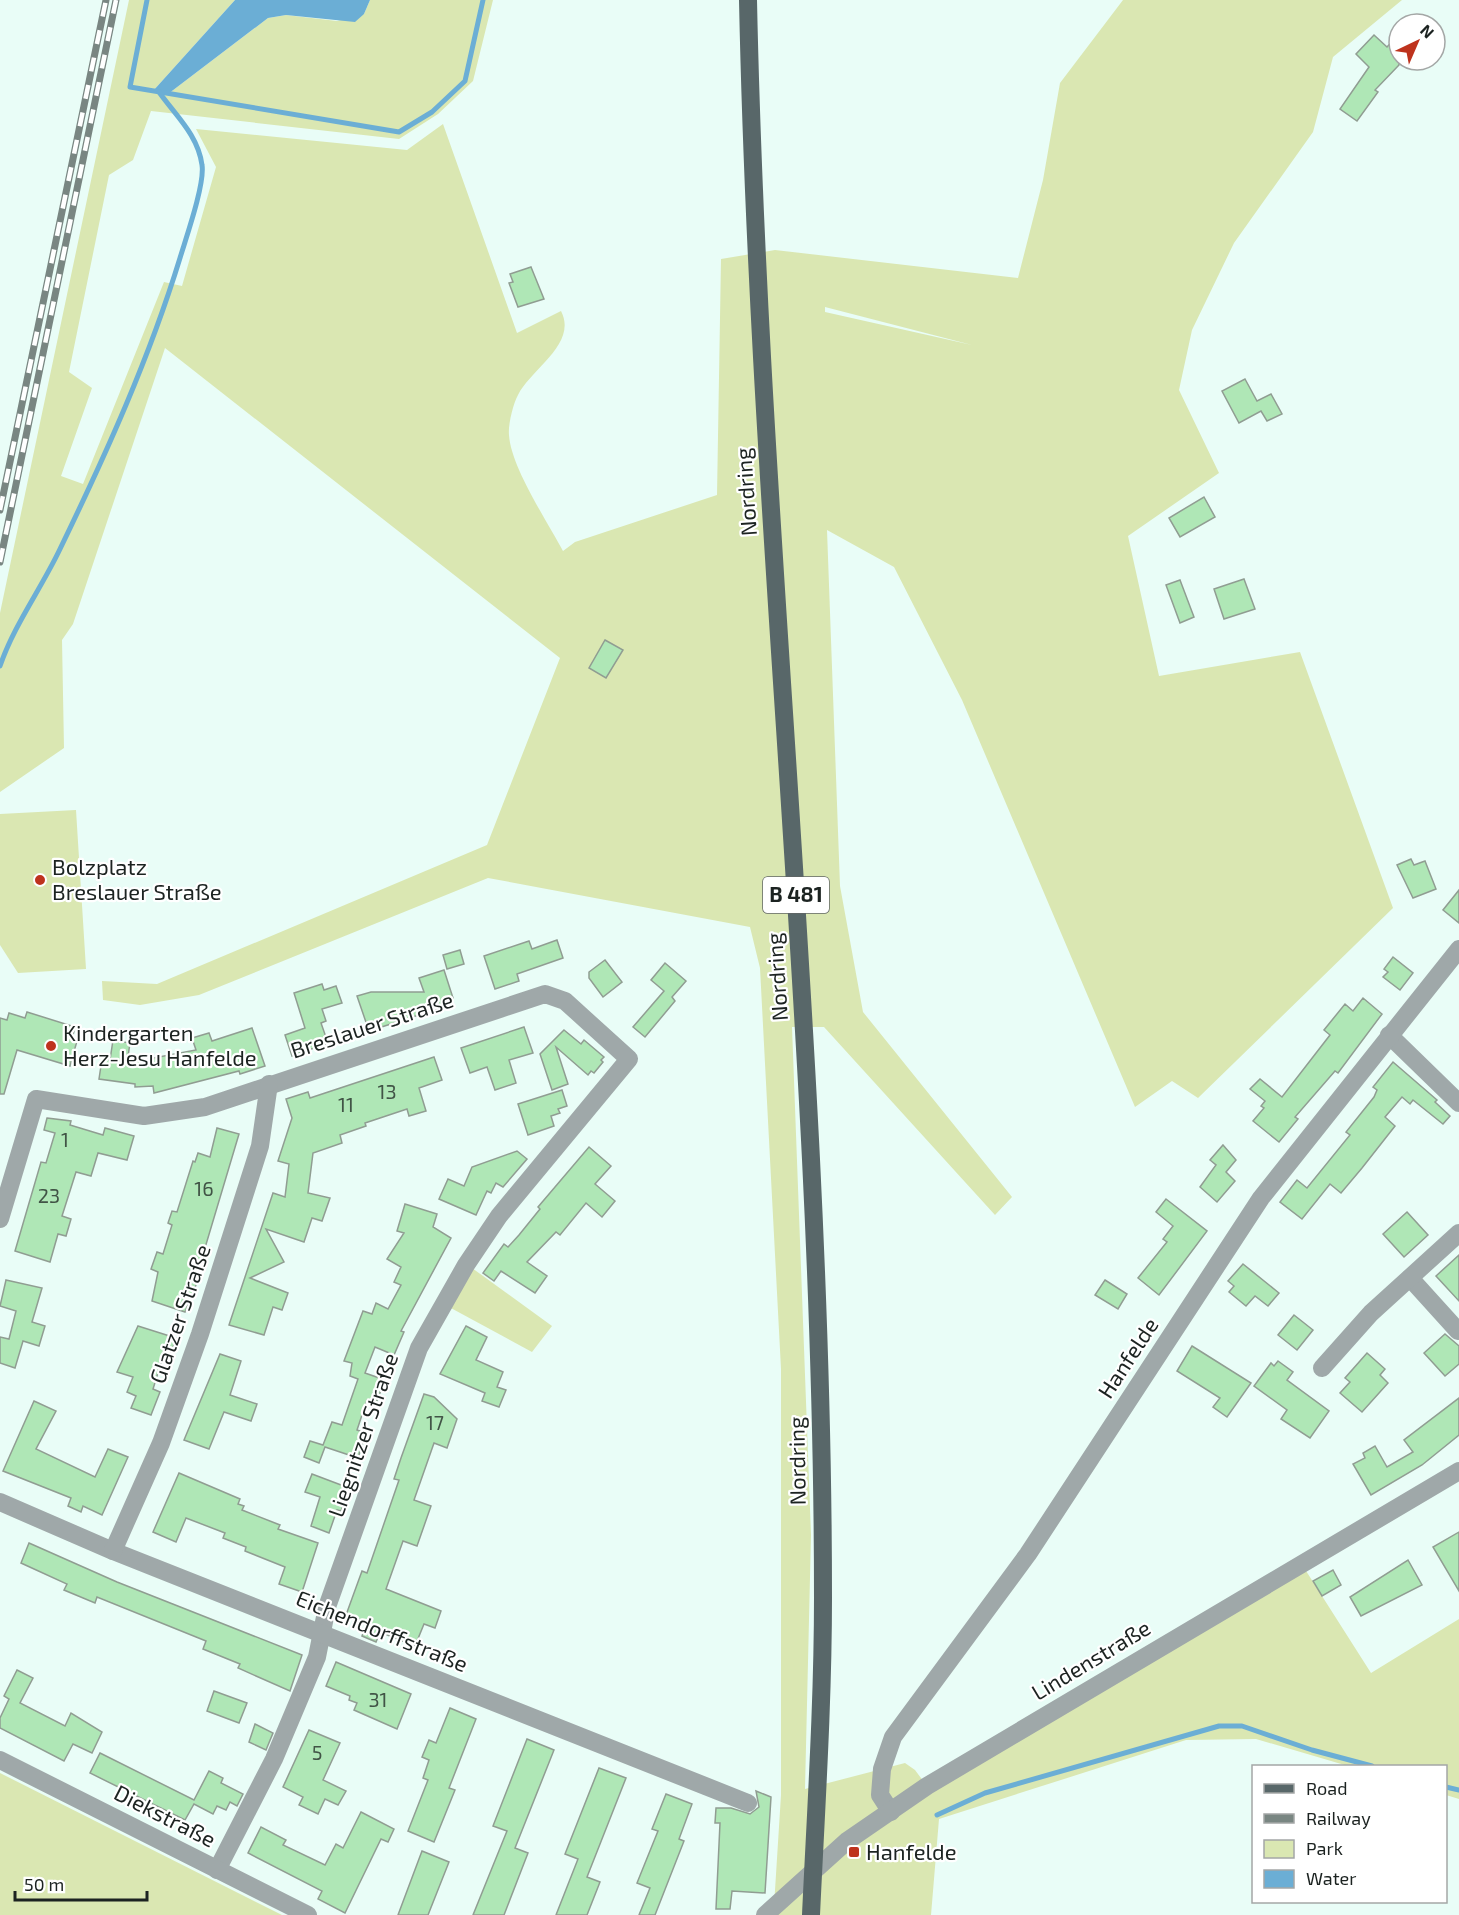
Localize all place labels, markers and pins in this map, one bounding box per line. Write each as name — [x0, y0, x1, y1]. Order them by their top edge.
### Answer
place label: Bolzplatz Breslauer Straße — [52, 853, 222, 904]
marker: Bolzplatz Breslauer Straße — [33, 873, 47, 887]
place label: Kindergarten Herz-Jesu Hanfelde — [63, 1019, 257, 1070]
marker: Kindergarten Herz-Jesu Hanfelde — [44, 1039, 58, 1053]
place label: Hanfelde — [866, 1838, 957, 1864]
marker: Hanfelde — [847, 1845, 861, 1859]

